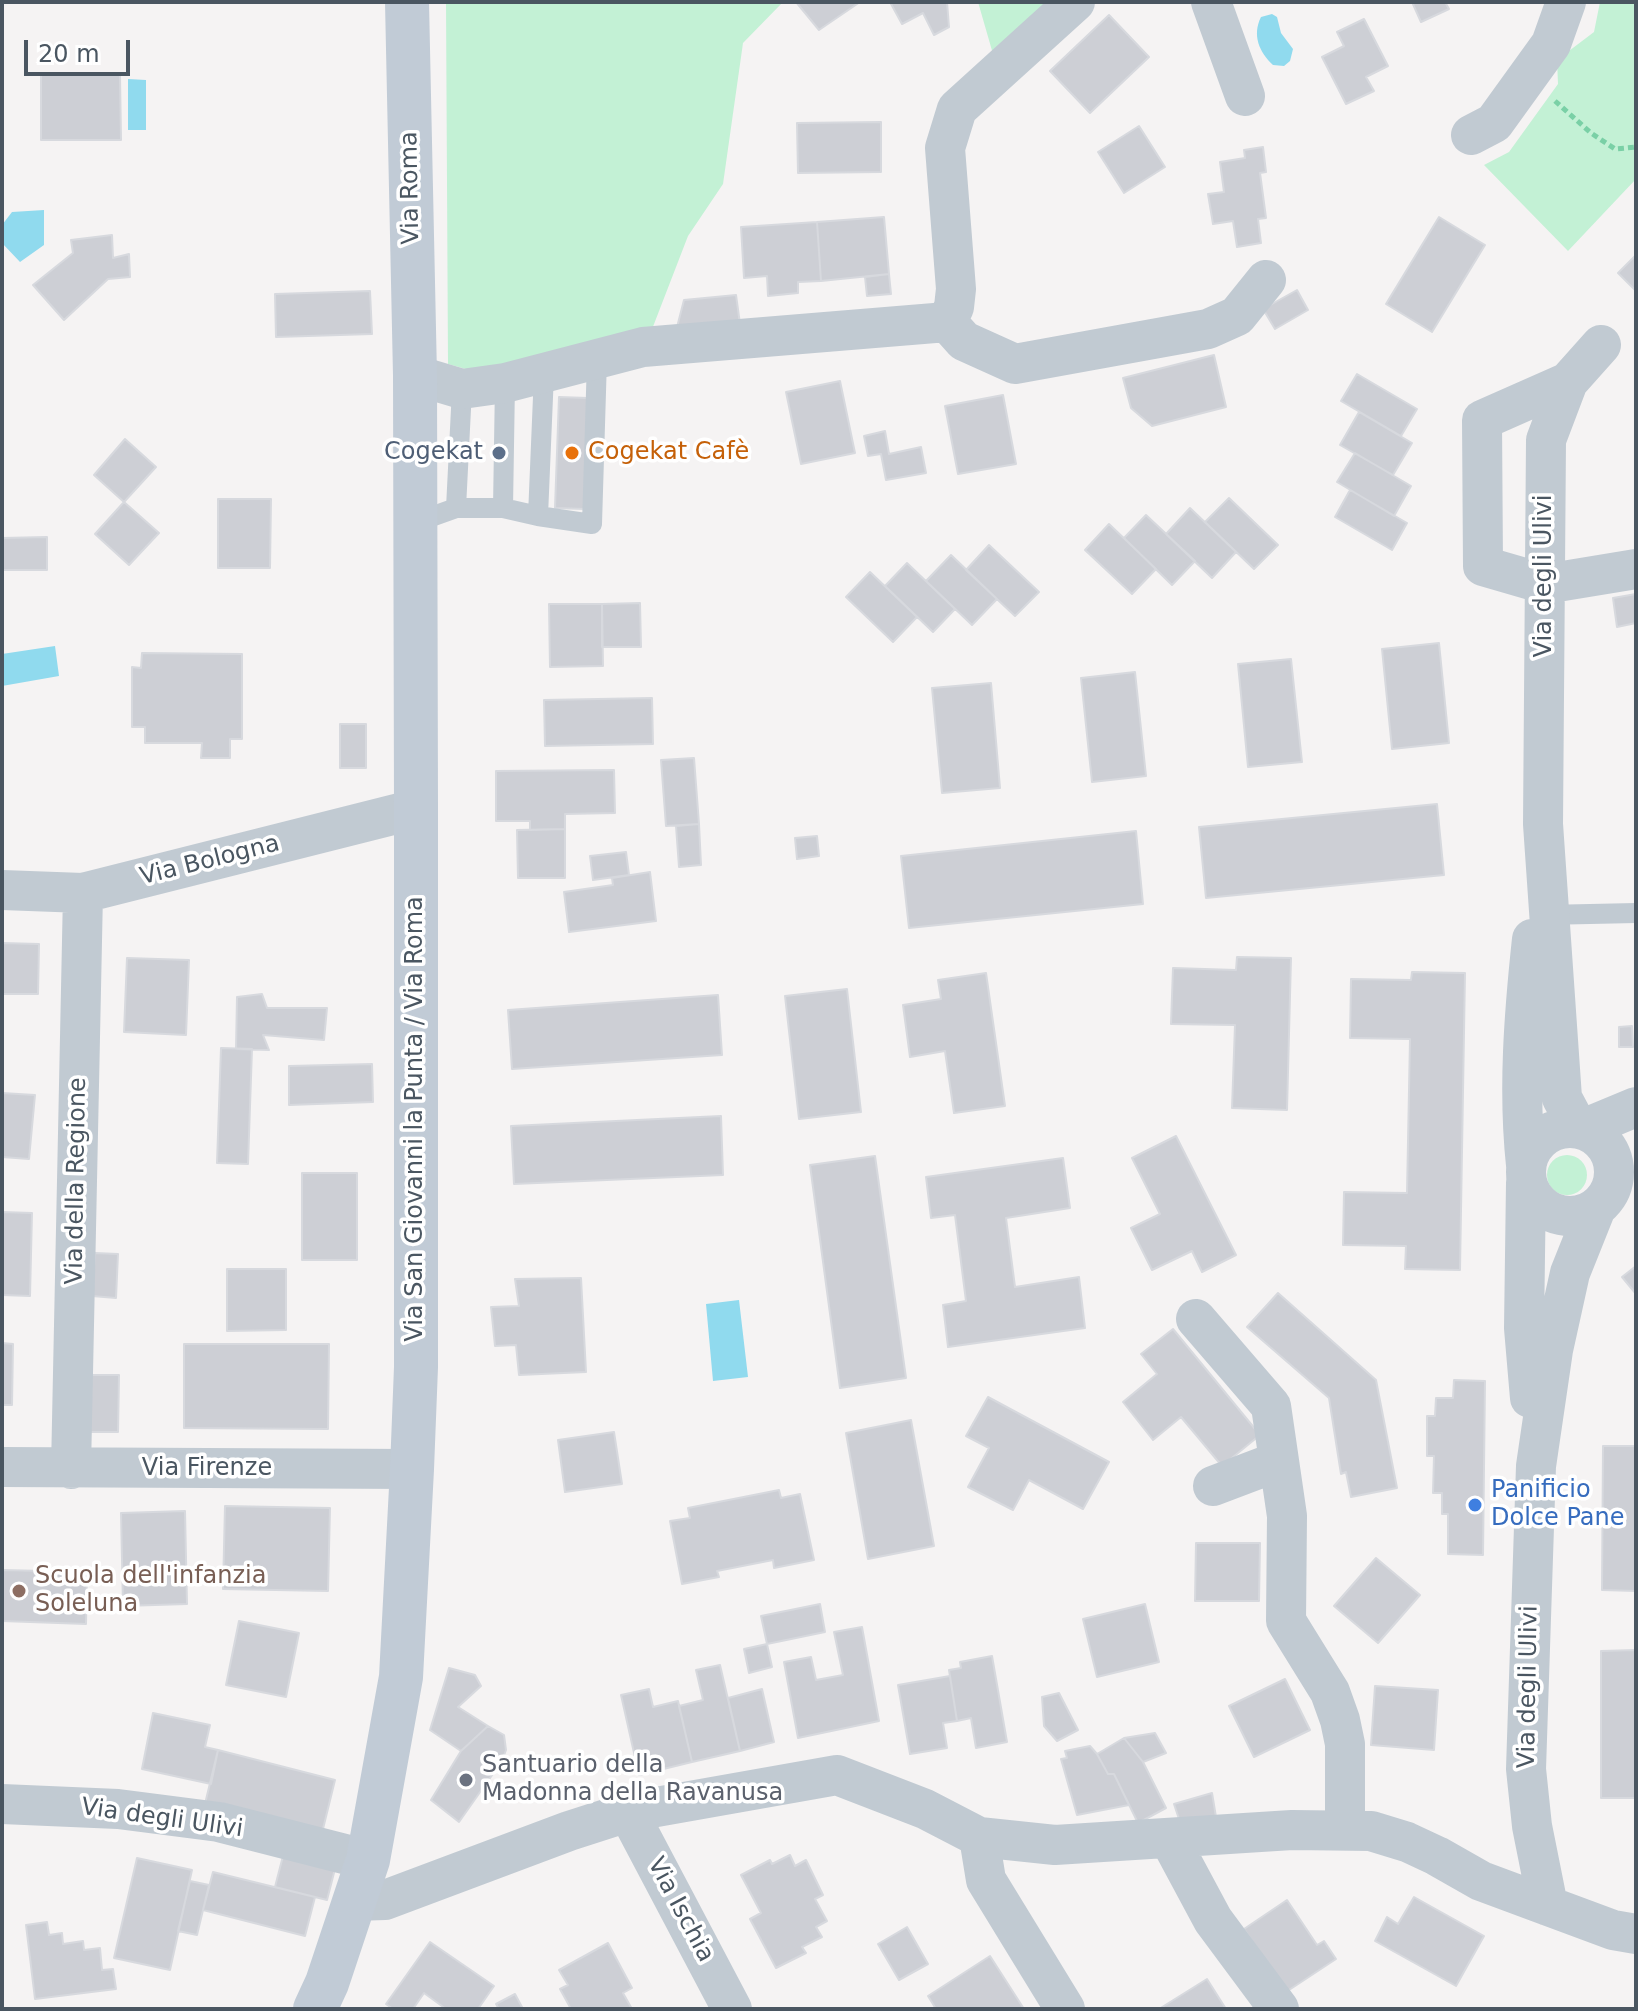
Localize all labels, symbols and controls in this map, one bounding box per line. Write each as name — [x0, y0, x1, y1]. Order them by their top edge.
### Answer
scale bar — [28, 24, 134, 74]
text: 20 m — [38, 40, 100, 68]
street label: Via Roma — [396, 131, 426, 245]
place label: Cogekat — [384, 439, 483, 467]
place label: Cogekat Cafè — [588, 439, 749, 467]
marker: Cogekat — [490, 444, 508, 462]
marker: Cogekat Cafè — [563, 444, 581, 462]
street label: Via degli Ulivi — [1531, 495, 1559, 657]
street label: Via Bologna — [137, 830, 283, 892]
street label: Via San Giovanni la Punta / Via Roma — [402, 896, 430, 1342]
street label: Via della Regione — [61, 1077, 93, 1285]
street label: Via Firenze — [142, 1455, 272, 1483]
place label: Panificio Dolce Pane — [1491, 1477, 1624, 1533]
marker: Panificio Dolce Pane — [1466, 1496, 1484, 1514]
place label: Scuola dell'infanzia Soleluna — [35, 1563, 266, 1619]
marker: Scuola dell'infanzia Soleluna — [10, 1582, 28, 1600]
street label: Via degli Ulivi — [1513, 1605, 1545, 1769]
place label: Santuario della Madonna della Ravanusa — [482, 1752, 783, 1808]
marker: Santuario della Madonna della Ravanusa — [457, 1771, 475, 1789]
street label: Via degli Ulivi — [79, 1793, 245, 1845]
street label: Via Ischia — [640, 1853, 720, 1967]

